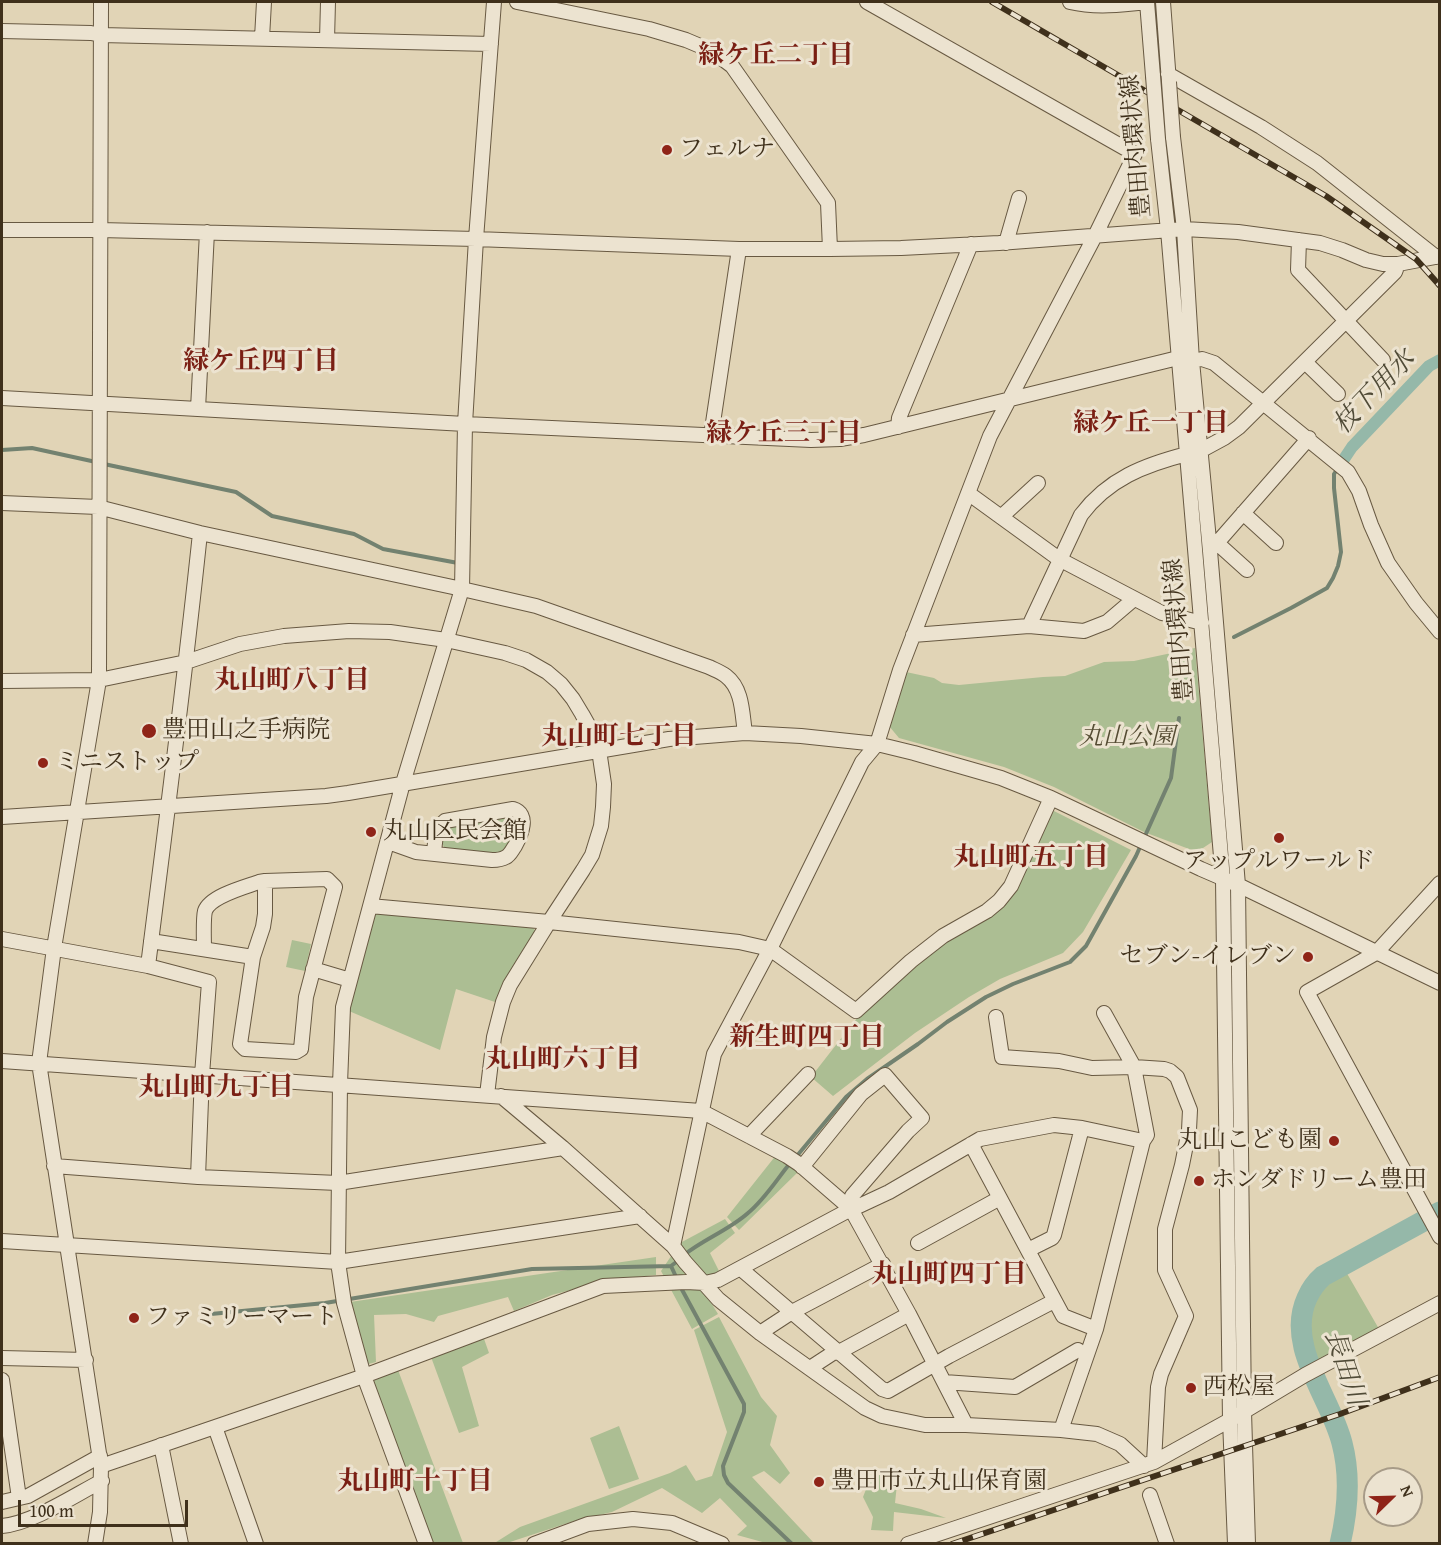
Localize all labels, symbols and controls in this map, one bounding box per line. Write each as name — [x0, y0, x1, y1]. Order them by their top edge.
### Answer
district label: 緑ケ丘二丁目 — [698, 40, 854, 72]
street label: 豊田内環状線 — [1116, 73, 1158, 219]
place label: フェルナ — [679, 136, 775, 164]
marker: フェルナ — [660, 143, 674, 157]
water label: 枝下用水 — [1328, 345, 1422, 441]
district label: 緑ケ丘四丁目 — [183, 346, 339, 378]
district label: 緑ケ丘一丁目 — [1073, 408, 1229, 440]
district label: 緑ケ丘三丁目 — [706, 418, 862, 450]
street label: 豊田内環状線 — [1159, 557, 1201, 703]
district label: 丸山町八丁目 — [214, 665, 370, 697]
place label: 豊田山之手病院 — [162, 717, 330, 745]
district label: 丸山町七丁目 — [541, 721, 697, 753]
marker: 豊田山之手病院 — [140, 722, 158, 740]
park label: 丸山公園 — [1079, 724, 1175, 752]
place label: ミニストップ — [55, 749, 199, 777]
marker: ミニストップ — [36, 756, 50, 770]
place label: 丸山区民会館 — [383, 818, 527, 846]
marker: 丸山区民会館 — [364, 825, 378, 839]
marker: アップルワールド — [1272, 831, 1286, 845]
district label: 丸山町五丁目 — [953, 842, 1109, 874]
place label: アップルワールド — [1183, 848, 1375, 876]
place label: セブン-イレブン — [1120, 943, 1296, 971]
marker: セブン-イレブン — [1301, 950, 1315, 964]
district label: 新生町四丁目 — [729, 1022, 885, 1054]
district label: 丸山町六丁目 — [485, 1044, 641, 1076]
district label: 丸山町九丁目 — [138, 1072, 294, 1104]
place label: 丸山こども園 — [1178, 1127, 1322, 1155]
marker: 丸山こども園 — [1327, 1134, 1341, 1148]
place label: ホンダドリーム豊田 — [1211, 1167, 1427, 1195]
marker: ホンダドリーム豊田 — [1192, 1174, 1206, 1188]
district label: 丸山町四丁目 — [871, 1259, 1027, 1291]
place label: ファミリーマート — [146, 1304, 338, 1332]
marker: ファミリーマート — [127, 1311, 141, 1325]
water label: 長田川 — [1317, 1326, 1371, 1410]
place label: 西松屋 — [1203, 1374, 1275, 1402]
marker: 西松屋 — [1184, 1381, 1198, 1395]
district label: 丸山町十丁目 — [337, 1466, 493, 1498]
north arrow — [1363, 1467, 1423, 1527]
place label: 豊田市立丸山保育園 — [831, 1468, 1047, 1496]
marker: 豊田市立丸山保育園 — [812, 1475, 826, 1489]
text: N — [1395, 1481, 1421, 1500]
scale bar — [21, 1488, 190, 1526]
text: 100 m — [29, 1497, 74, 1524]

